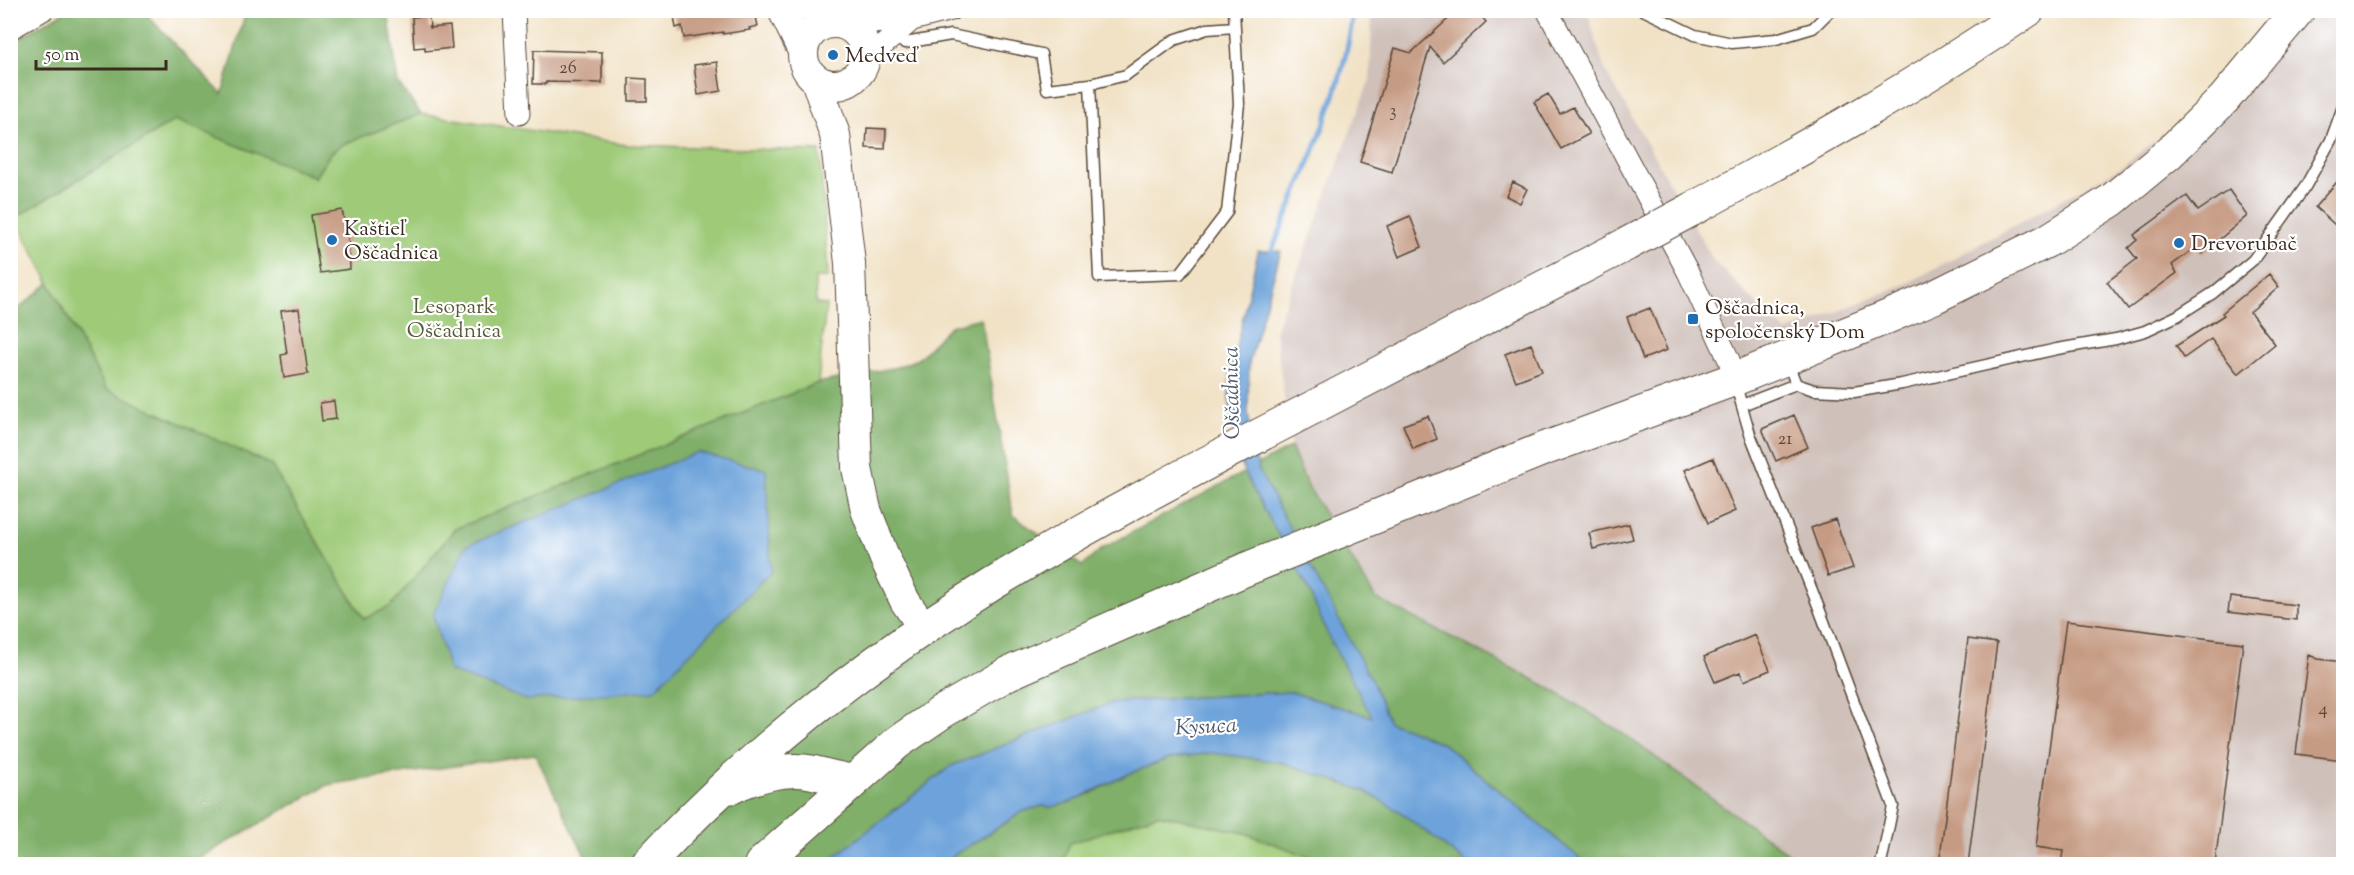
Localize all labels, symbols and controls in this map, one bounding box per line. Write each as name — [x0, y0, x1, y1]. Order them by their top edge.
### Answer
scale bar — [36, 33, 166, 71]
place label: Medveď — [845, 42, 920, 72]
text: 50 m — [44, 43, 80, 69]
marker: Medveď — [826, 48, 840, 62]
house number: 26 — [559, 56, 577, 82]
house number: 3 — [1389, 99, 1397, 125]
place label: Kaštieľ Oščadnica — [344, 215, 439, 269]
place label: Drevorubač — [2191, 230, 2297, 260]
marker: Kaštieľ Oščadnica — [325, 233, 339, 247]
marker: Drevorubač — [2172, 236, 2186, 250]
park label: Lesopark Oščadnica — [407, 293, 501, 347]
place label: Oščadnica, spoločenský Dom — [1705, 294, 1865, 348]
marker: Oščadnica, spoločenský Dom — [1686, 312, 1700, 326]
water label: Oščadnica — [1216, 346, 1250, 440]
house number: 21 — [1778, 427, 1792, 453]
house number: 4 — [2318, 697, 2328, 723]
water label: Kysuca — [1174, 710, 1238, 746]

